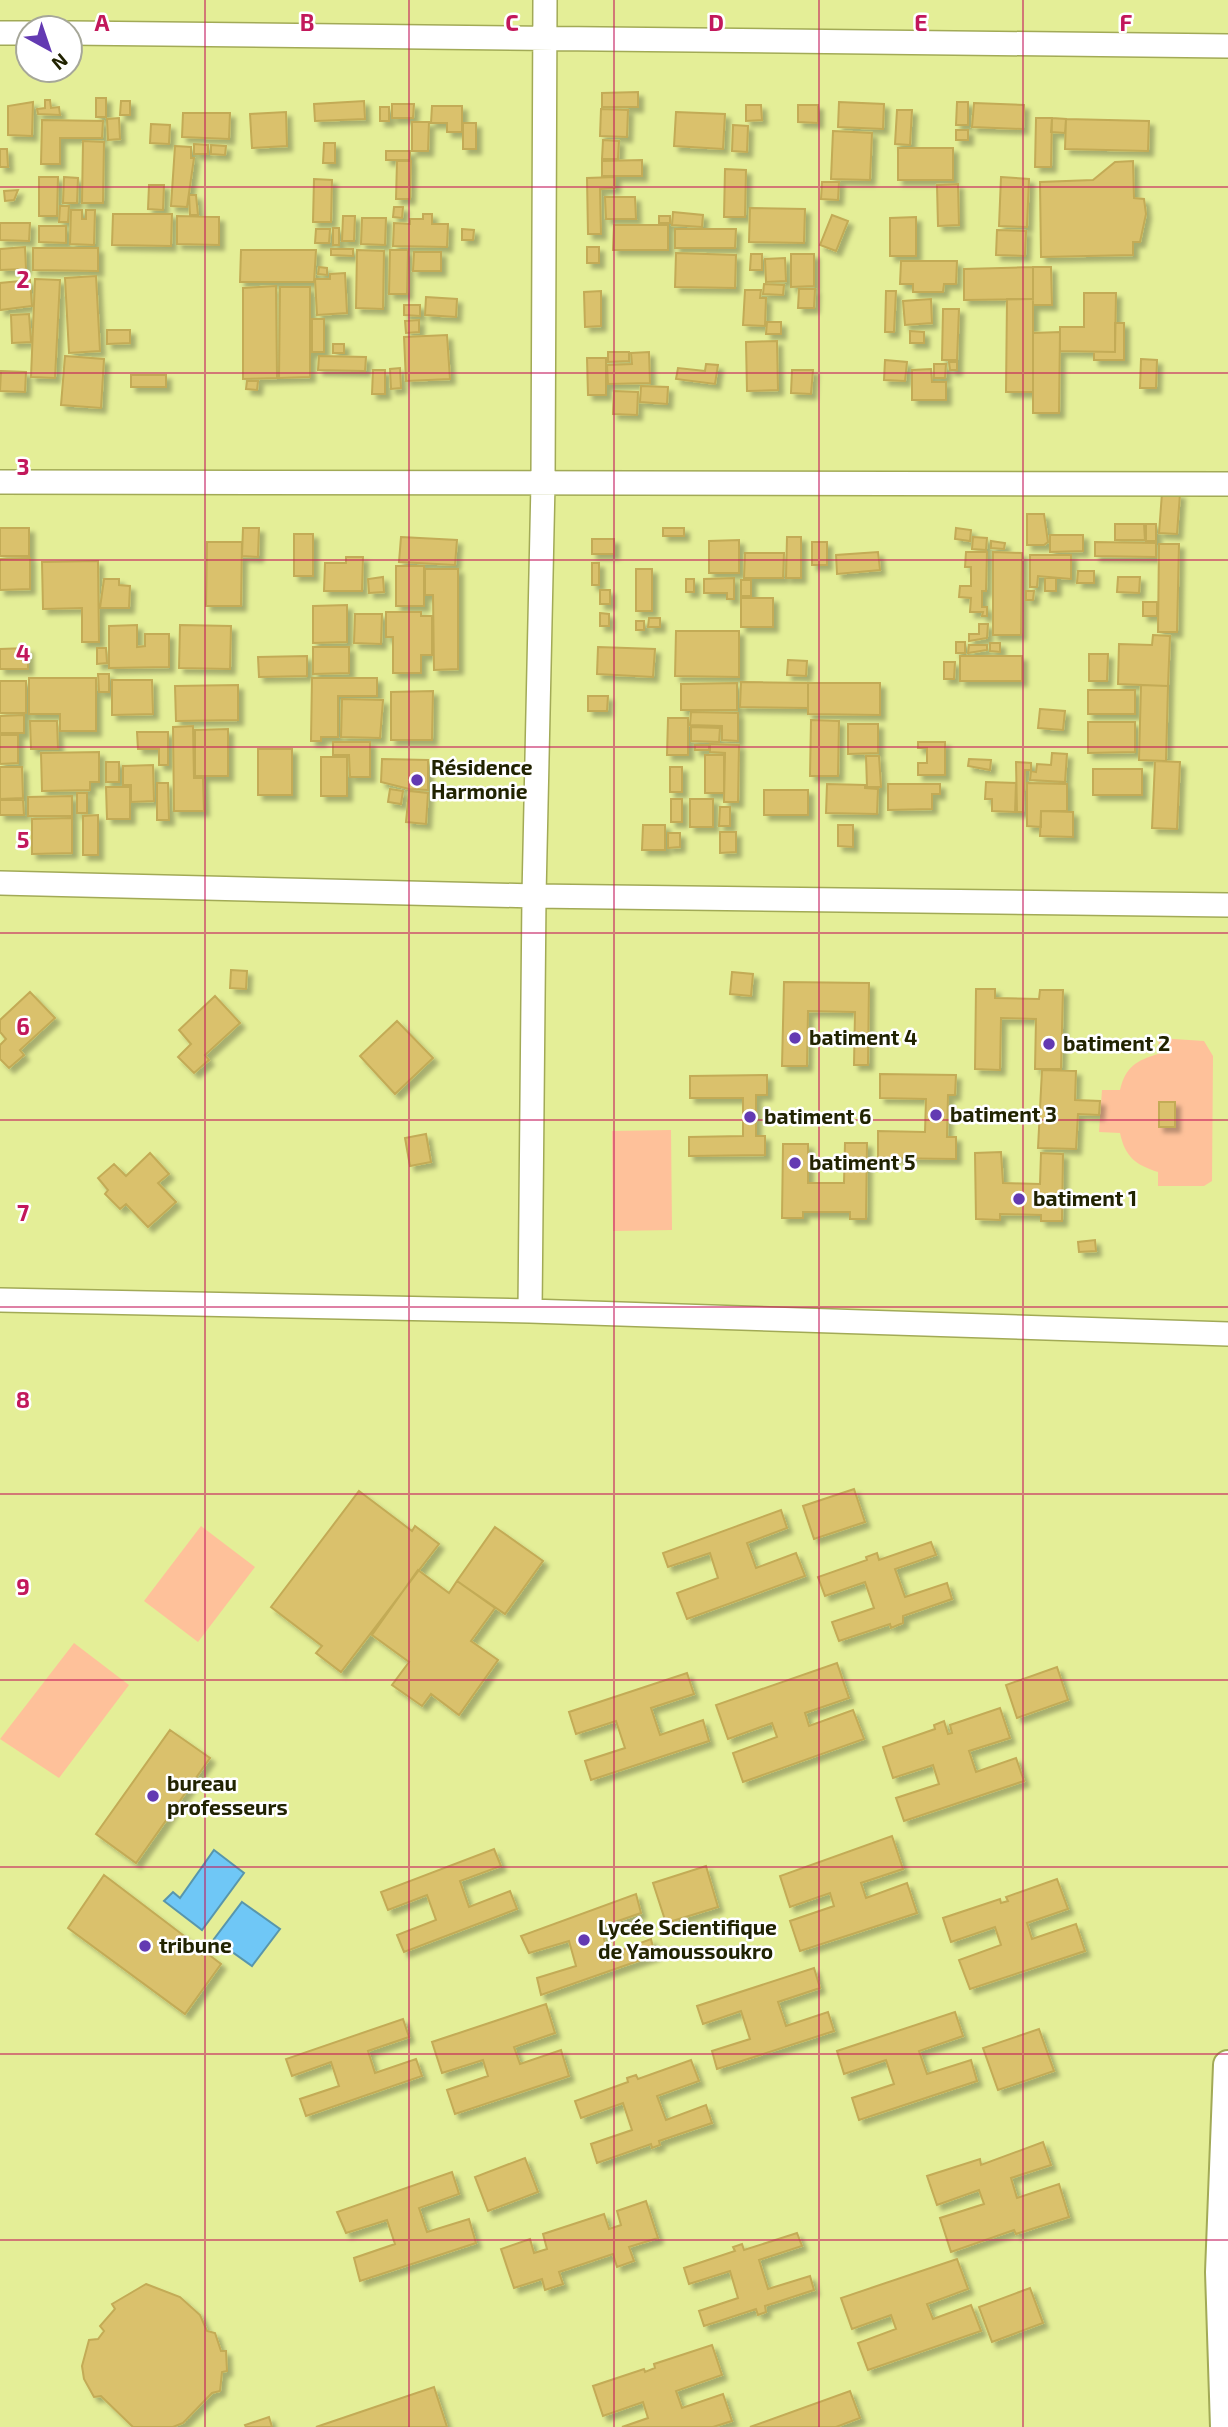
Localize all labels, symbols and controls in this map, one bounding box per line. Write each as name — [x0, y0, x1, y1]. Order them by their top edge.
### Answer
text: A — [94, 8, 110, 36]
text: B — [300, 8, 314, 36]
text: C — [505, 8, 519, 36]
text: D — [708, 8, 724, 36]
text: E — [914, 8, 928, 36]
text: F — [1120, 8, 1133, 36]
north arrow — [14, 14, 84, 84]
text: N — [48, 49, 73, 76]
text: 2 — [16, 265, 30, 293]
text: 3 — [16, 452, 30, 480]
text: 4 — [16, 638, 30, 666]
place label: Résidence Harmonie — [431, 754, 533, 803]
marker: Résidence Harmonie — [409, 772, 425, 788]
text: 5 — [17, 825, 29, 853]
text: 6 — [16, 1012, 30, 1040]
place label: batiment 4 — [809, 1024, 917, 1049]
marker: batiment 4 — [787, 1030, 803, 1046]
place label: batiment 2 — [1063, 1030, 1170, 1055]
marker: batiment 2 — [1041, 1036, 1057, 1052]
place label: batiment 3 — [950, 1101, 1057, 1126]
place label: batiment 6 — [764, 1103, 871, 1128]
marker: batiment 3 — [928, 1107, 944, 1123]
marker: batiment 6 — [742, 1109, 758, 1125]
place label: batiment 5 — [809, 1149, 916, 1174]
marker: batiment 5 — [787, 1155, 803, 1171]
place label: batiment 1 — [1033, 1185, 1137, 1210]
marker: batiment 1 — [1011, 1191, 1027, 1207]
text: 7 — [17, 1198, 29, 1226]
text: 8 — [16, 1385, 30, 1413]
text: 9 — [16, 1572, 30, 1600]
place label: bureau professeurs — [167, 1770, 288, 1819]
marker: bureau professeurs — [145, 1788, 161, 1804]
place label: Lycée Scientifique de Yamoussoukro — [598, 1914, 777, 1963]
place label: tribune — [159, 1932, 232, 1957]
marker: Lycée Scientifique de Yamoussoukro — [576, 1932, 592, 1948]
marker: tribune — [137, 1938, 153, 1954]

